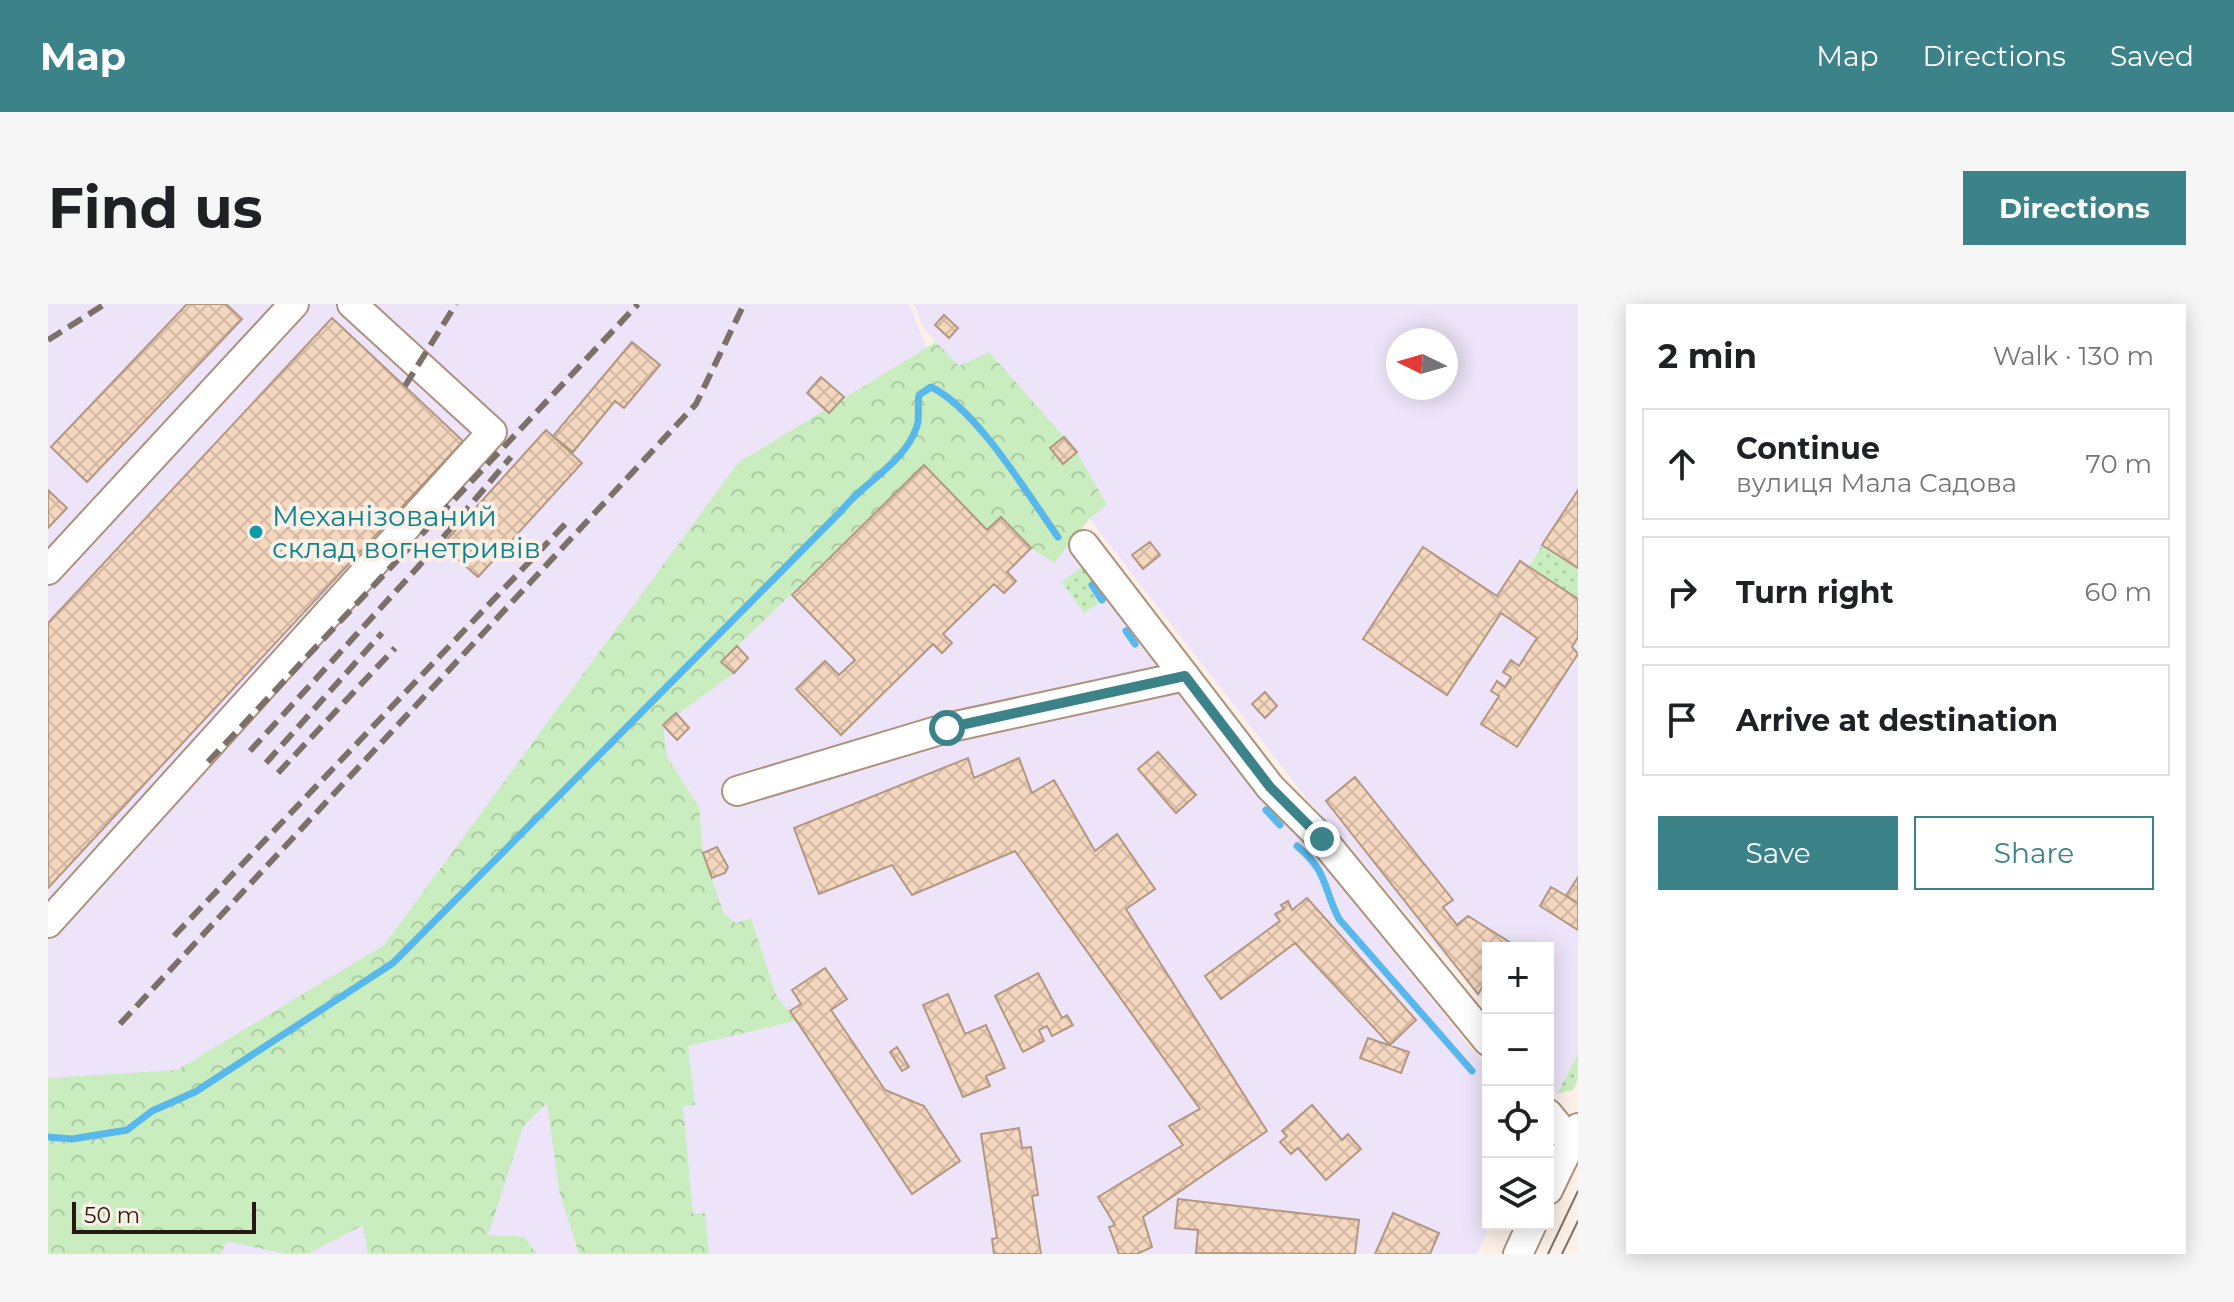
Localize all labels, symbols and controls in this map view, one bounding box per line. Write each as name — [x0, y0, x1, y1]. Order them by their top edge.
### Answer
text: Map — [40, 33, 126, 80]
text: Map — [1816, 39, 1878, 73]
text: Directions — [1922, 39, 2066, 73]
text: Saved — [2110, 39, 2194, 73]
button: Directions — [1963, 171, 2186, 245]
text: Find us — [48, 174, 262, 242]
north arrow — [1386, 328, 1458, 400]
text: 2 min — [1658, 335, 1757, 377]
text: Walk · 130 m — [1993, 340, 2154, 372]
text: Continue — [1736, 430, 1880, 467]
icon: ahead — [1660, 442, 1704, 486]
text: 70 m — [2086, 448, 2152, 480]
text: вулиця Мала Садова — [1736, 467, 2017, 499]
place label: Механізований склад вогнетривів — [272, 499, 541, 565]
marker: Механізований склад вогнетривів — [247, 523, 265, 541]
icon: right — [1660, 570, 1704, 614]
text: Turn right — [1736, 574, 1893, 611]
text: 60 m — [2085, 576, 2152, 608]
icon: arrive — [1660, 698, 1704, 742]
text: Arrive at destination — [1736, 702, 2058, 739]
route start — [929, 710, 965, 746]
button: Save — [1658, 816, 1898, 890]
button: Share — [1914, 816, 2154, 890]
route end — [1304, 821, 1340, 857]
map controls — [1482, 942, 1554, 1230]
button: + — [1482, 942, 1554, 1014]
button: − — [1482, 1014, 1554, 1086]
button: locate — [1482, 1086, 1554, 1158]
button: layers — [1482, 1158, 1554, 1230]
scale bar — [72, 1198, 256, 1234]
text: 50 m — [84, 1202, 140, 1229]

